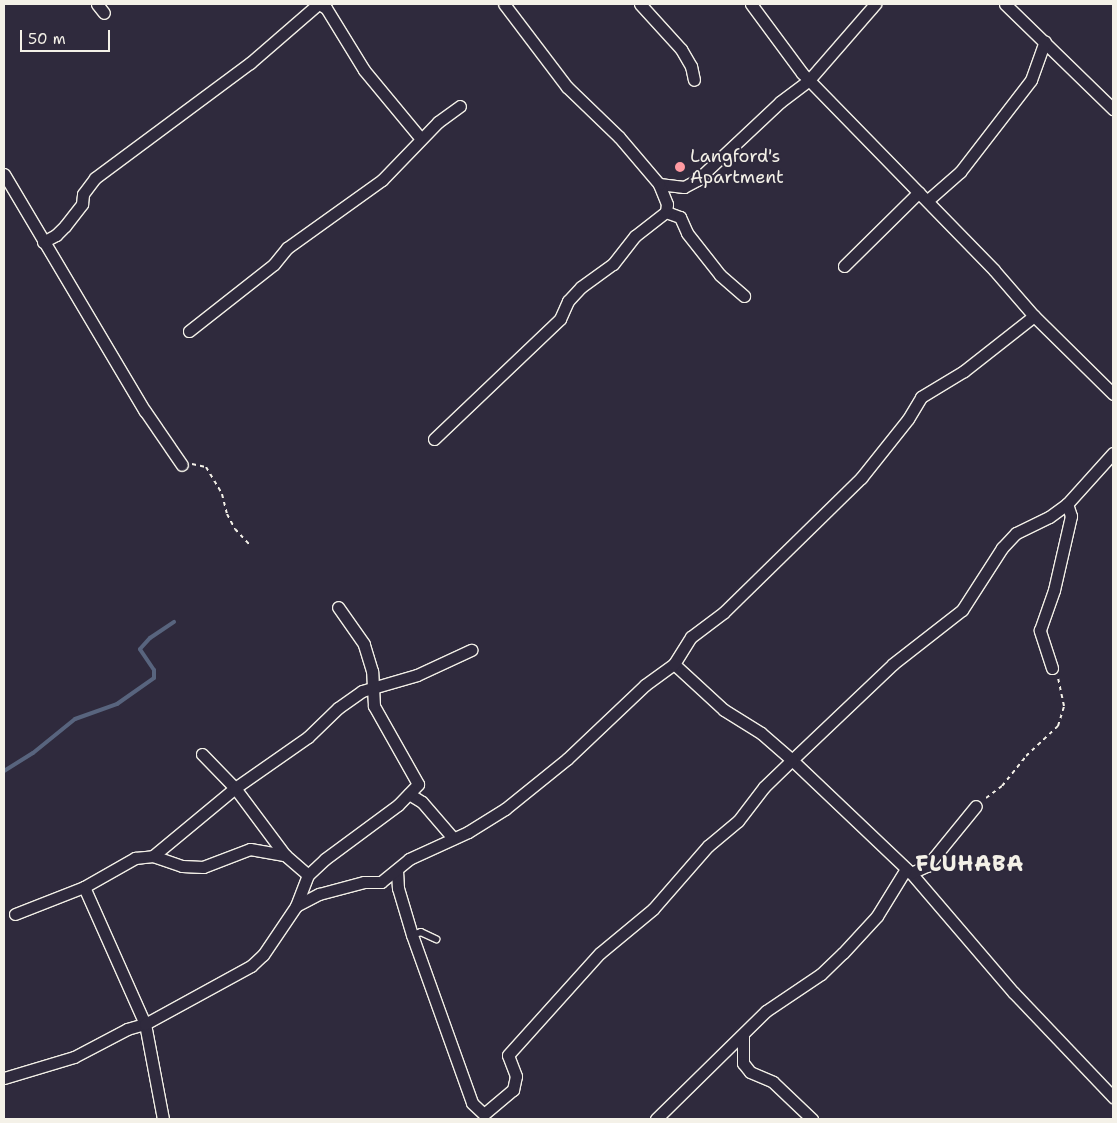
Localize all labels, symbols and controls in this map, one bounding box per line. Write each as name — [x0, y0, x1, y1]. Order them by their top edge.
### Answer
scale bar — [22, 20, 112, 52]
text: 50 m — [28, 29, 66, 49]
place label: Langford's Apartment — [690, 146, 784, 188]
marker: Langford's Apartment — [674, 161, 686, 173]
district label: FLUHABA — [915, 851, 1025, 877]

